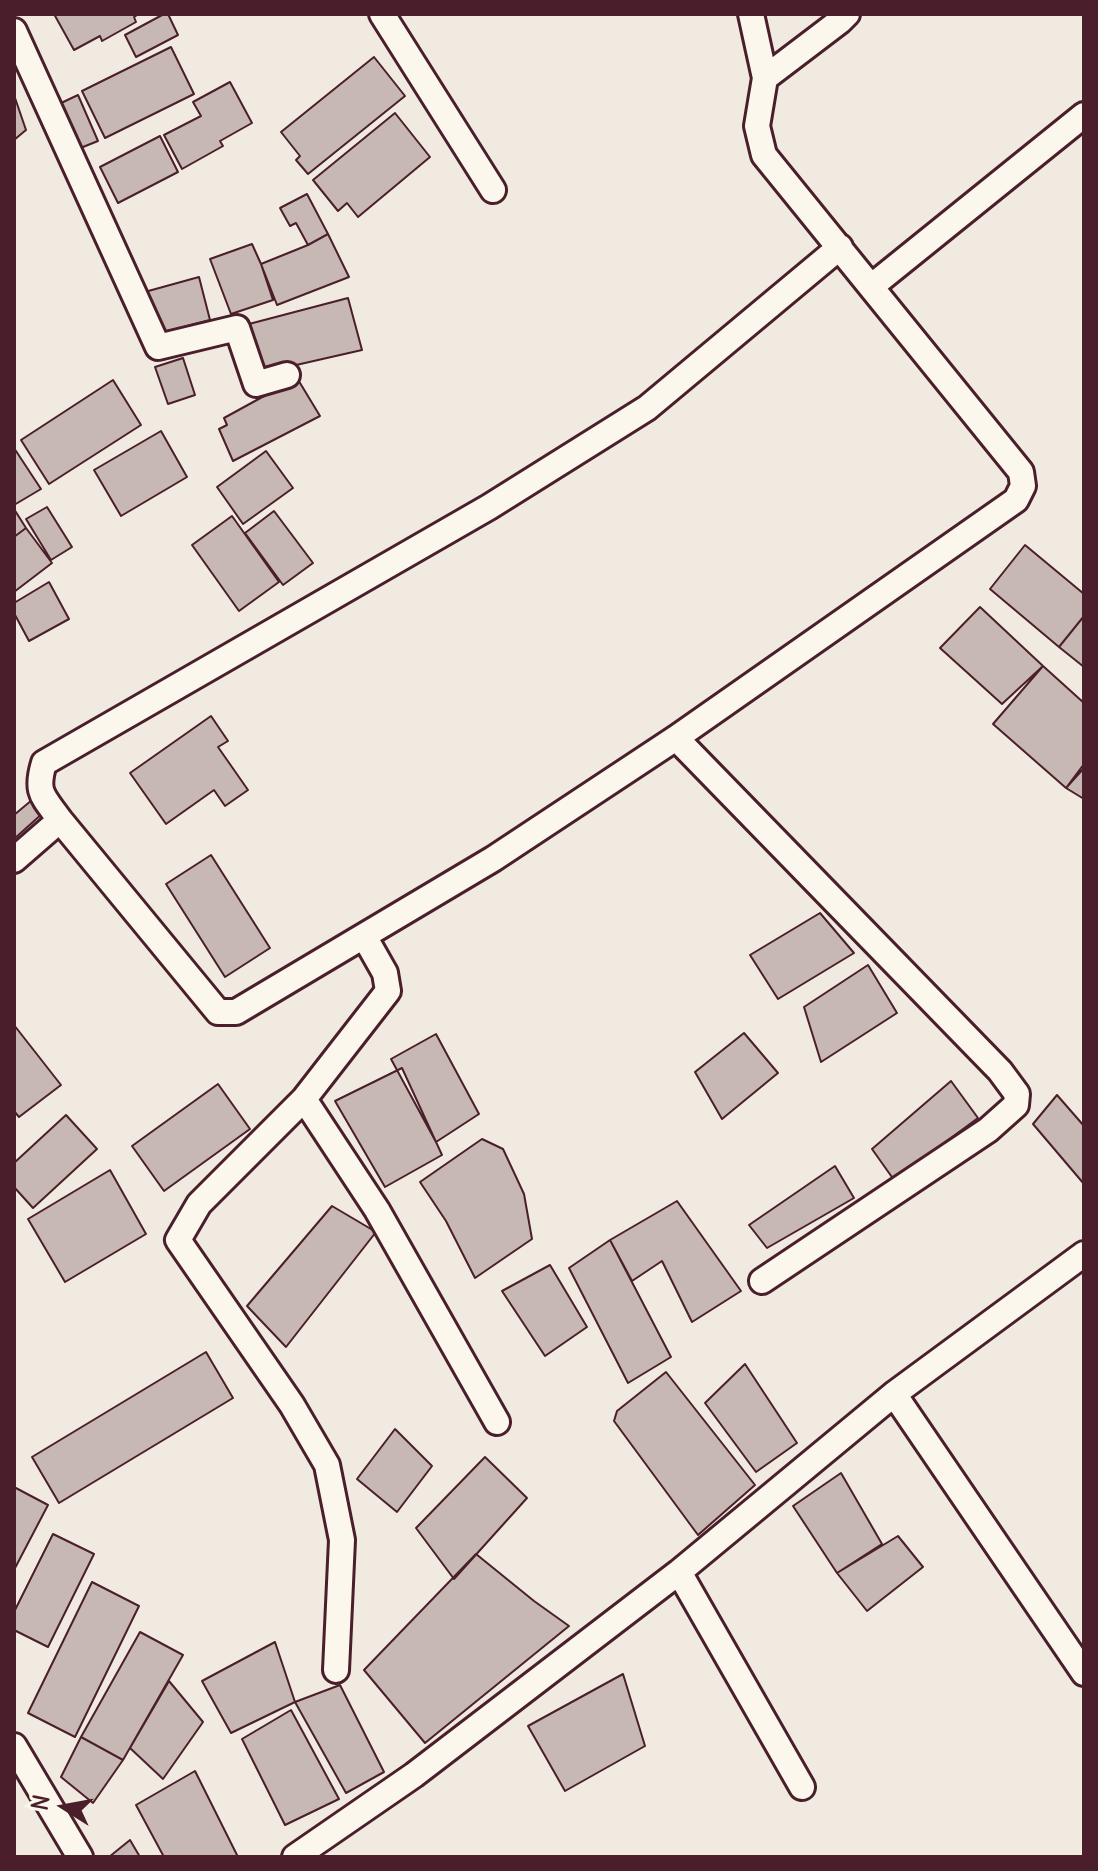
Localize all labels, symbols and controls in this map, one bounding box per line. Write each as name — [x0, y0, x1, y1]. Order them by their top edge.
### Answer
north arrow — [24, 1767, 104, 1847]
text: N — [25, 1792, 56, 1813]

